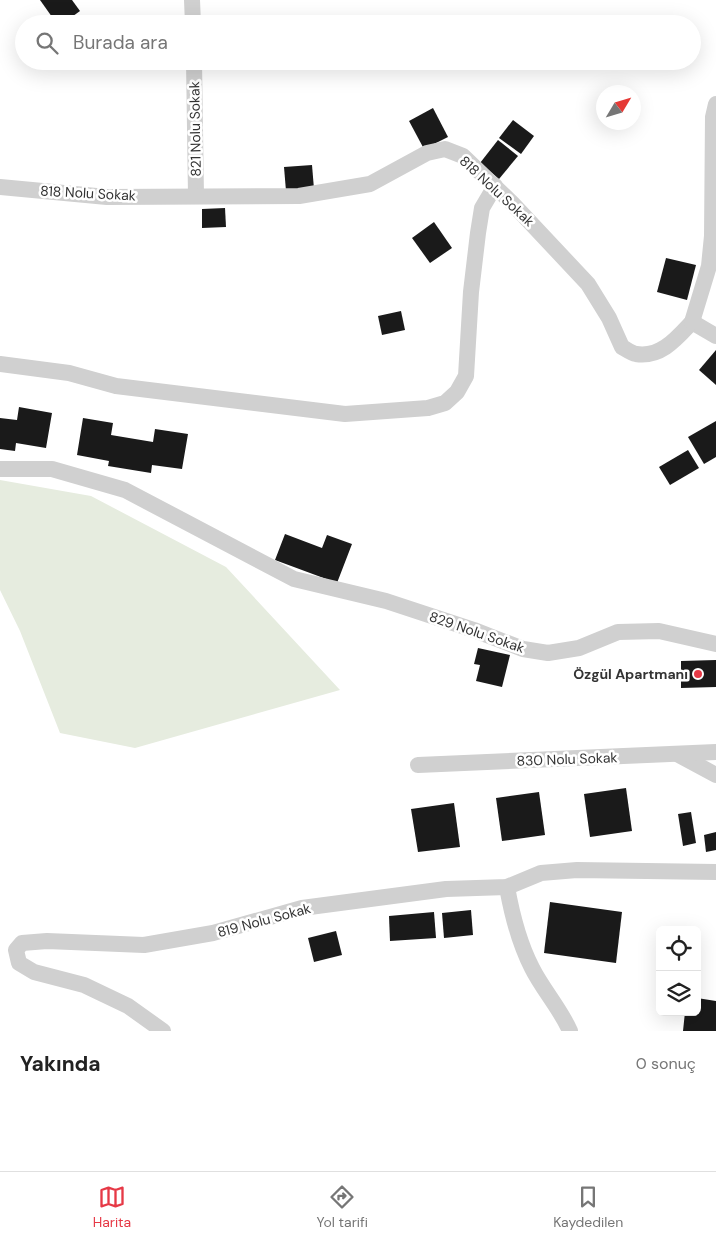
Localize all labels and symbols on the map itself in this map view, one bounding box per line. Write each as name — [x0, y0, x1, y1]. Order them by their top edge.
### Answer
street label: 821 Nolu Sokak — [185, 81, 205, 177]
north arrow — [596, 85, 641, 130]
street label: 818 Nolu Sokak — [456, 152, 538, 230]
street label: 818 Nolu Sokak — [40, 182, 136, 204]
street label: 829 Nolu Sokak — [427, 607, 527, 657]
place label: Özgül Apartmanı — [573, 665, 688, 683]
marker: Özgül Apartmanı — [692, 668, 704, 680]
street label: 830 Nolu Sokak — [516, 748, 618, 770]
street label: 819 Nolu Sokak — [215, 899, 313, 941]

